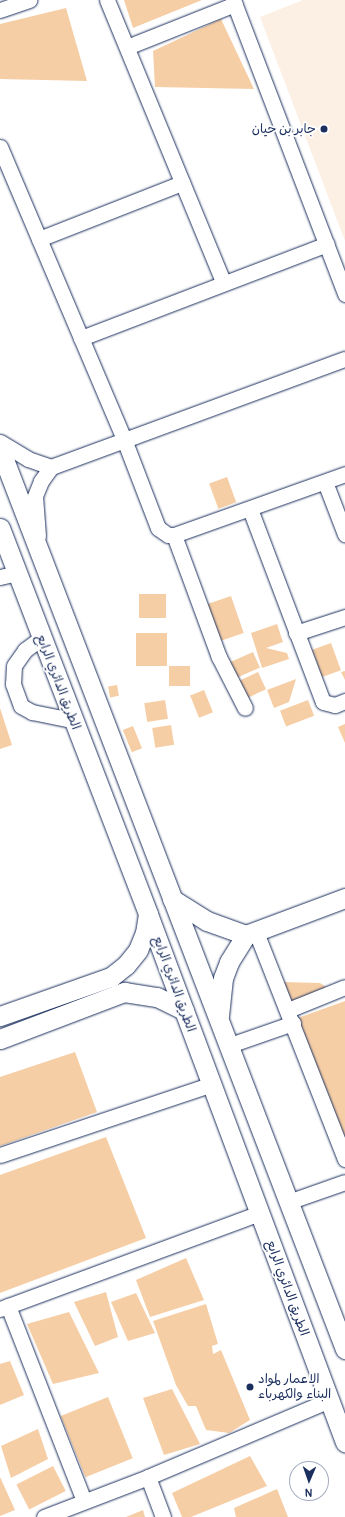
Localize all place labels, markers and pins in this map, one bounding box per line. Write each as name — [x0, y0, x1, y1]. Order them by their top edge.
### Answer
place label: جابر بن حيان — [252, 121, 316, 137]
marker: جابر بن حيان — [319, 124, 329, 134]
place label: الاعمار لمواد البناء والكهرباء — [258, 1372, 331, 1403]
marker: الاعمار لمواد البناء والكهرباء — [245, 1382, 255, 1392]

